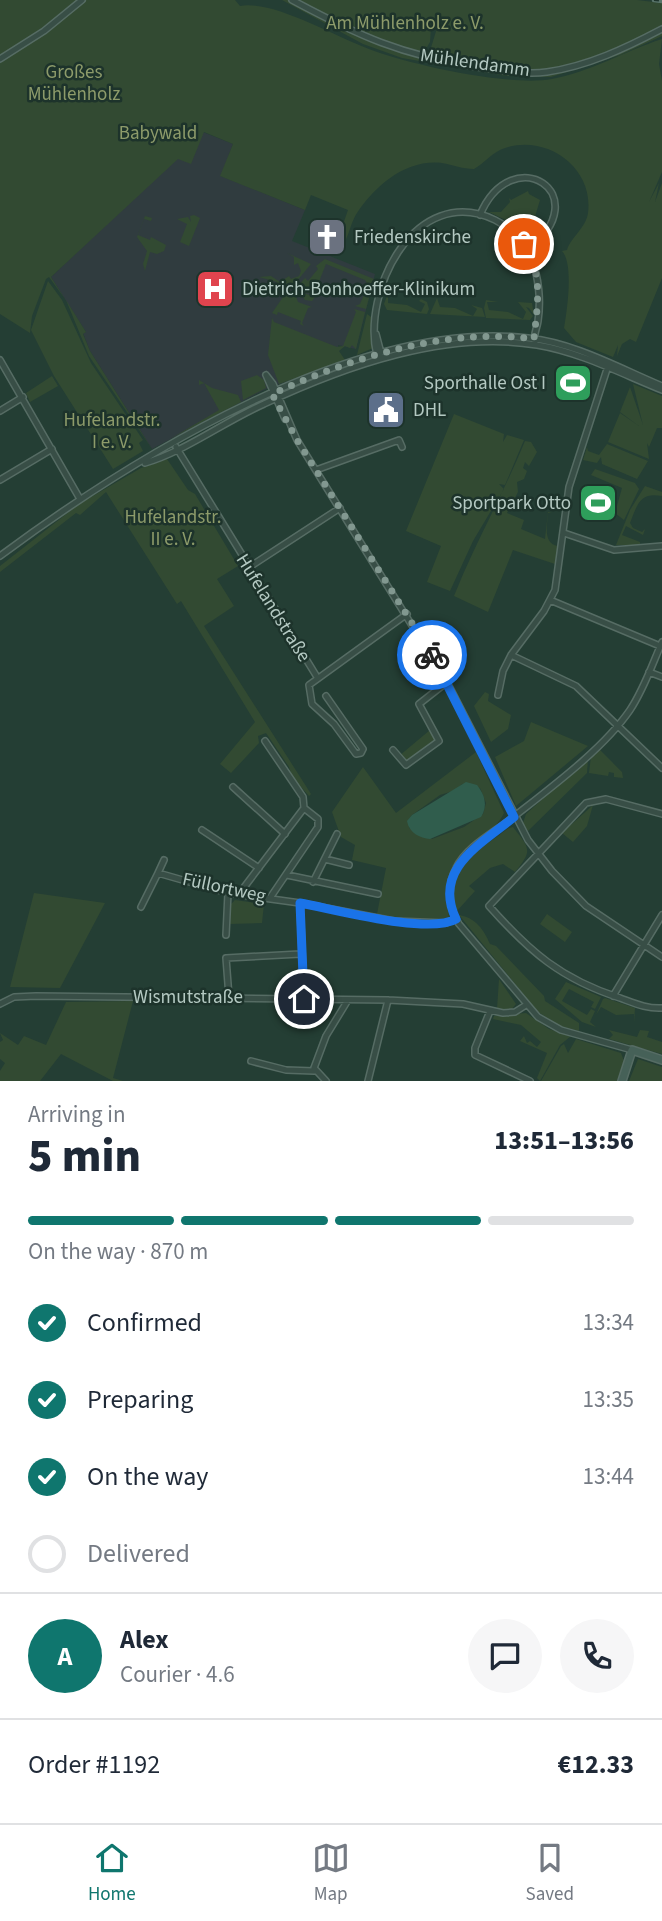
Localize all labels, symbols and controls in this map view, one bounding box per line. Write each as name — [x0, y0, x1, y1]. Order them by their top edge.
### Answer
park label: Am Mühlenholz e. V. — [326, 10, 484, 37]
street label: Mühlendamm — [418, 42, 532, 84]
park label: Großes Mühlenholz — [28, 59, 120, 108]
park label: Babywald — [119, 120, 197, 147]
pin — [494, 214, 554, 274]
church icon: Friedenskirche — [306, 216, 348, 258]
place label: Friedenskirche — [354, 224, 471, 251]
icon: bag — [505, 225, 543, 263]
hospital icon: Dietrich-Bonhoeffer-Klinikum — [194, 268, 236, 310]
place label: Dietrich-Bonhoeffer-Klinikum — [242, 276, 475, 303]
sports icon: Sporthalle Ost I — [552, 362, 594, 404]
place label: Sporthalle Ost I — [424, 370, 546, 397]
public building icon: DHL — [365, 389, 407, 431]
place label: DHL — [413, 397, 446, 424]
park label: Hufelandstr. I e. V. — [63, 407, 161, 456]
sports icon: Sportpark Otto — [577, 482, 619, 524]
place label: Sportpark Otto — [452, 490, 571, 517]
park label: Hufelandstr. II e. V. — [124, 504, 222, 553]
street label: Hufelandstraße — [229, 549, 317, 667]
courier — [397, 620, 467, 690]
icon: bike — [413, 636, 451, 674]
street label: Füllortweg — [180, 866, 269, 910]
pin — [274, 969, 334, 1029]
icon: home — [285, 980, 323, 1018]
street label: Wismutstraße — [133, 984, 243, 1011]
text: Arriving in — [28, 1098, 126, 1131]
text: 13:51–13:56 — [494, 1122, 634, 1159]
text: 5 min — [28, 1124, 141, 1189]
text: On the way · 870 m — [28, 1235, 208, 1268]
icon: check — [28, 1304, 66, 1342]
text: Confirmed — [87, 1304, 202, 1341]
text: 13:34 — [583, 1306, 634, 1339]
icon: check — [28, 1381, 66, 1419]
text: Preparing — [87, 1381, 193, 1418]
text: 13:35 — [583, 1383, 634, 1416]
icon: check — [28, 1458, 66, 1496]
text: On the way — [87, 1458, 208, 1495]
text: 13:44 — [583, 1460, 634, 1493]
text: Delivered — [87, 1535, 190, 1572]
button: chat — [468, 1619, 542, 1693]
button: phone — [560, 1619, 634, 1693]
text: Alex — [120, 1621, 169, 1658]
text: A — [58, 1638, 72, 1675]
text: Courier · 4.6 — [120, 1658, 235, 1691]
text: Order #1192 — [28, 1746, 160, 1783]
text: €12.33 — [558, 1746, 634, 1783]
tab: Home — [88, 1839, 136, 1908]
tab: Map — [312, 1839, 350, 1908]
tab: Saved — [526, 1839, 574, 1908]

